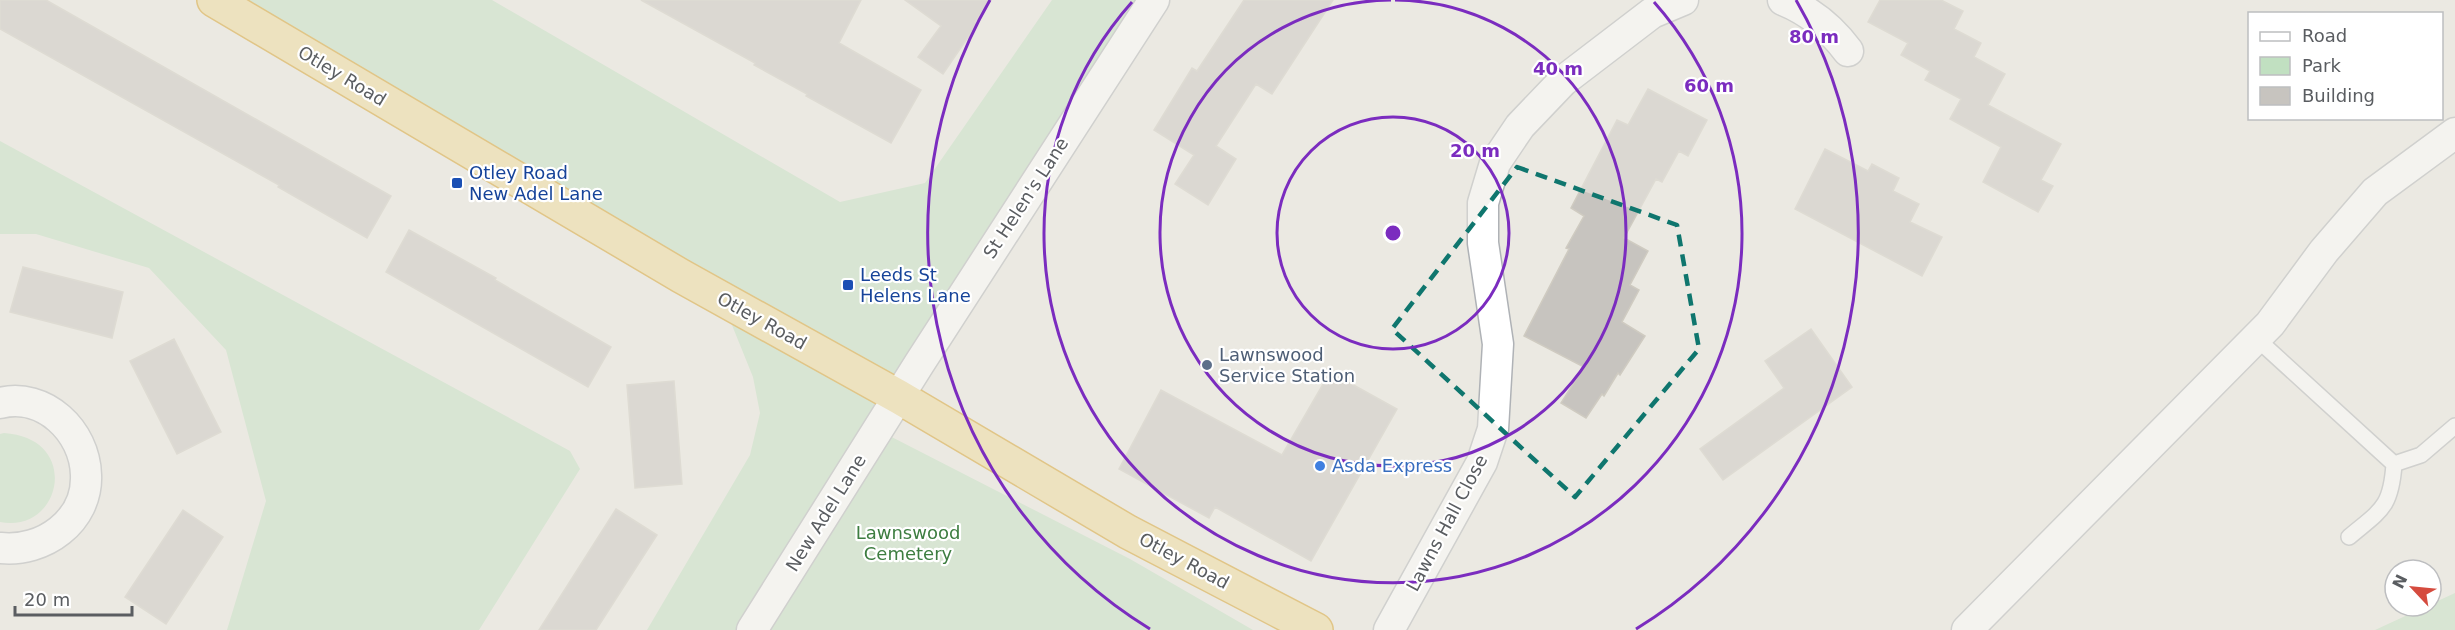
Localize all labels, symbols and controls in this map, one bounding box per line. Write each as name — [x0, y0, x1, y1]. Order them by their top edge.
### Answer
legend — [2248, 12, 2443, 120]
text: Road — [2302, 25, 2347, 46]
text: 80 m — [1789, 26, 1839, 47]
street label: Otley Road — [294, 41, 390, 110]
text: Park — [2302, 55, 2341, 76]
text: 40 m — [1533, 58, 1583, 79]
text: 60 m — [1684, 75, 1734, 96]
text: Building — [2302, 85, 2375, 106]
street label: St Helen's Lane — [979, 133, 1072, 262]
text: 20 m — [1450, 140, 1500, 161]
place label: Otley Road New Adel Lane — [469, 162, 603, 204]
marker: Otley Road New Adel Lane — [450, 176, 464, 190]
centre of rings — [1383, 223, 1403, 243]
place label: Leeds St Helens Lane — [860, 264, 971, 306]
marker: Leeds St Helens Lane — [841, 278, 855, 292]
street label: Otley Road — [714, 287, 811, 354]
place label: Lawnswood Service Station — [1219, 344, 1355, 386]
marker: Lawnswood Service Station — [1200, 358, 1214, 372]
street label: New Adel Lane — [781, 450, 870, 575]
street label: Lawns Hall Close — [1402, 451, 1491, 595]
place label: Asda Express — [1332, 455, 1452, 476]
marker: Asda Express — [1313, 459, 1327, 473]
park label: Lawnswood Cemetery — [856, 522, 960, 564]
street label: Otley Road — [1136, 528, 1233, 593]
north arrow — [2383, 558, 2443, 618]
text: N — [2388, 571, 2411, 592]
scale bar — [15, 579, 132, 617]
text: 20 m — [24, 589, 70, 610]

